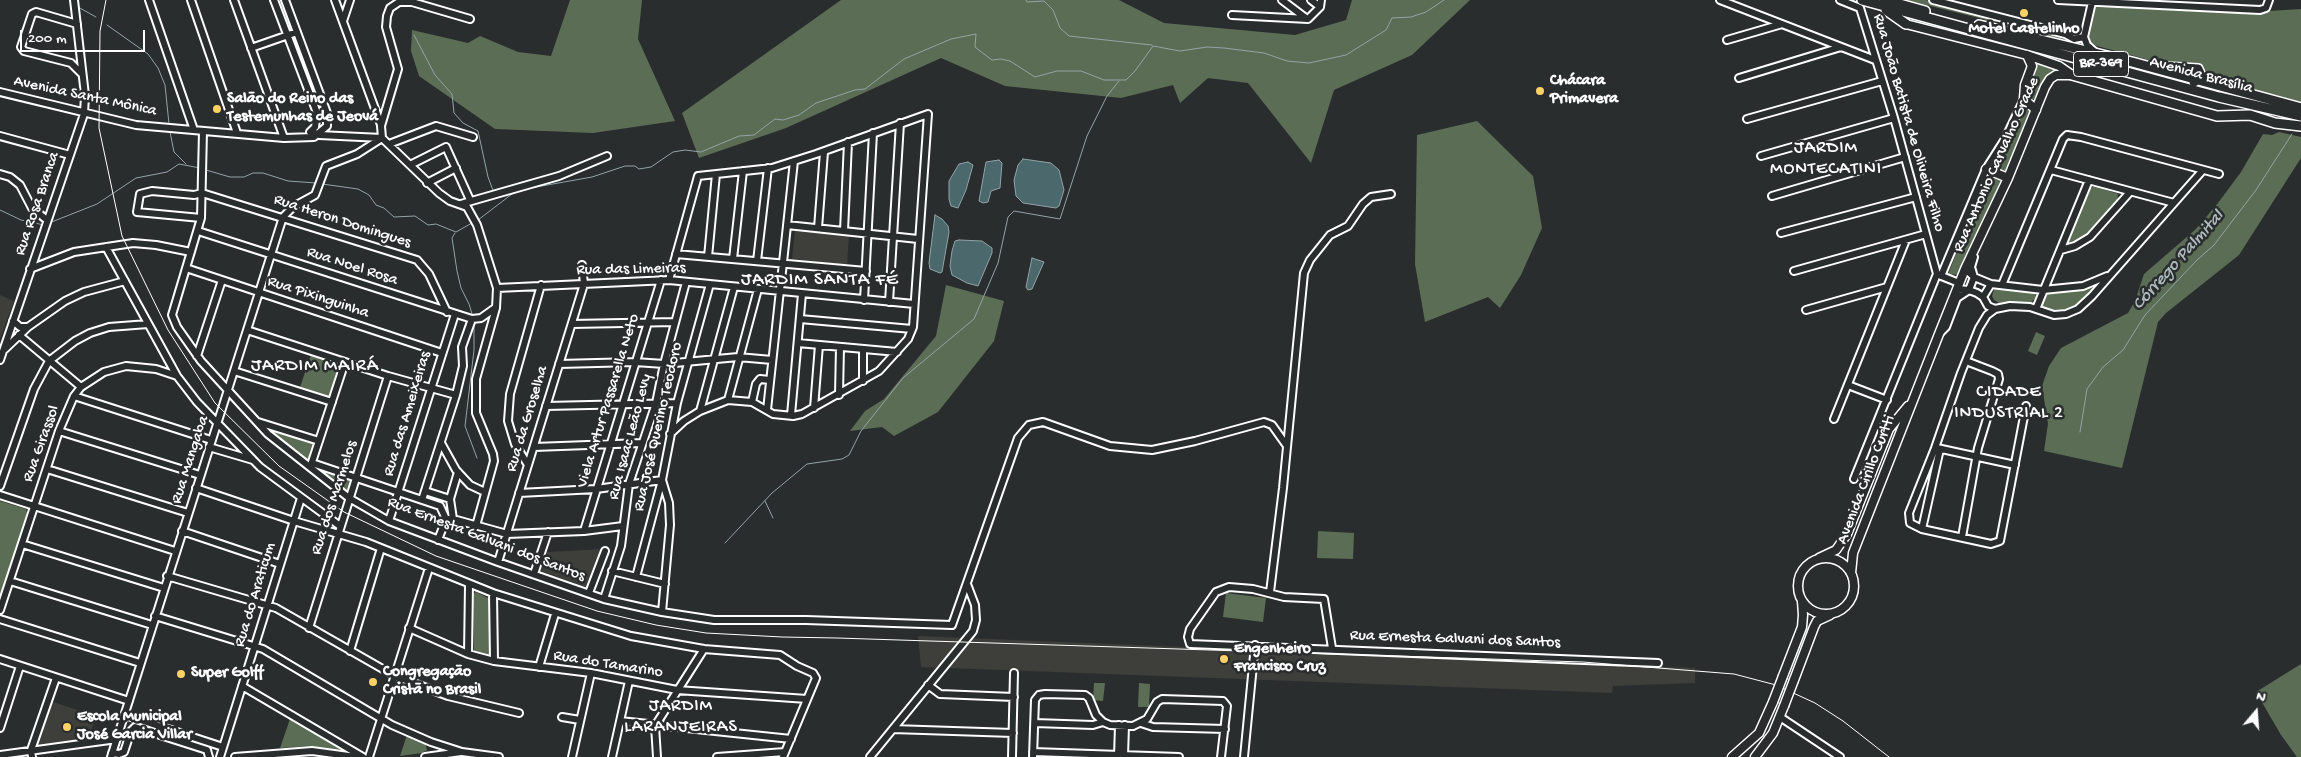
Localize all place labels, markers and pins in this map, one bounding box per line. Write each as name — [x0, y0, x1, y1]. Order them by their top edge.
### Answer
marker: Motel Castelinho — [2018, 7, 2030, 19]
place label: Motel Castelinho — [1968, 20, 2080, 40]
place label: Chácara Primavera — [1550, 72, 1618, 110]
marker: Chácara Primavera — [1534, 85, 1546, 97]
place label: Salão do Reino das Testemunhas de Jeová — [227, 90, 378, 128]
marker: Salão do Reino das Testemunhas de Jeová — [211, 103, 223, 115]
place label: Engenheiro Francisco Cruz — [1234, 640, 1326, 678]
marker: Engenheiro Francisco Cruz — [1218, 653, 1230, 665]
place label: Congregação Cristã no Brasil — [383, 663, 481, 701]
place label: Super Golff — [191, 664, 263, 684]
marker: Super Golff — [175, 668, 187, 680]
marker: Congregação Cristã no Brasil — [367, 676, 379, 688]
place label: Escola Municipal José Garcia Villar — [77, 708, 192, 746]
marker: Escola Municipal José Garcia Villar — [61, 721, 73, 733]

